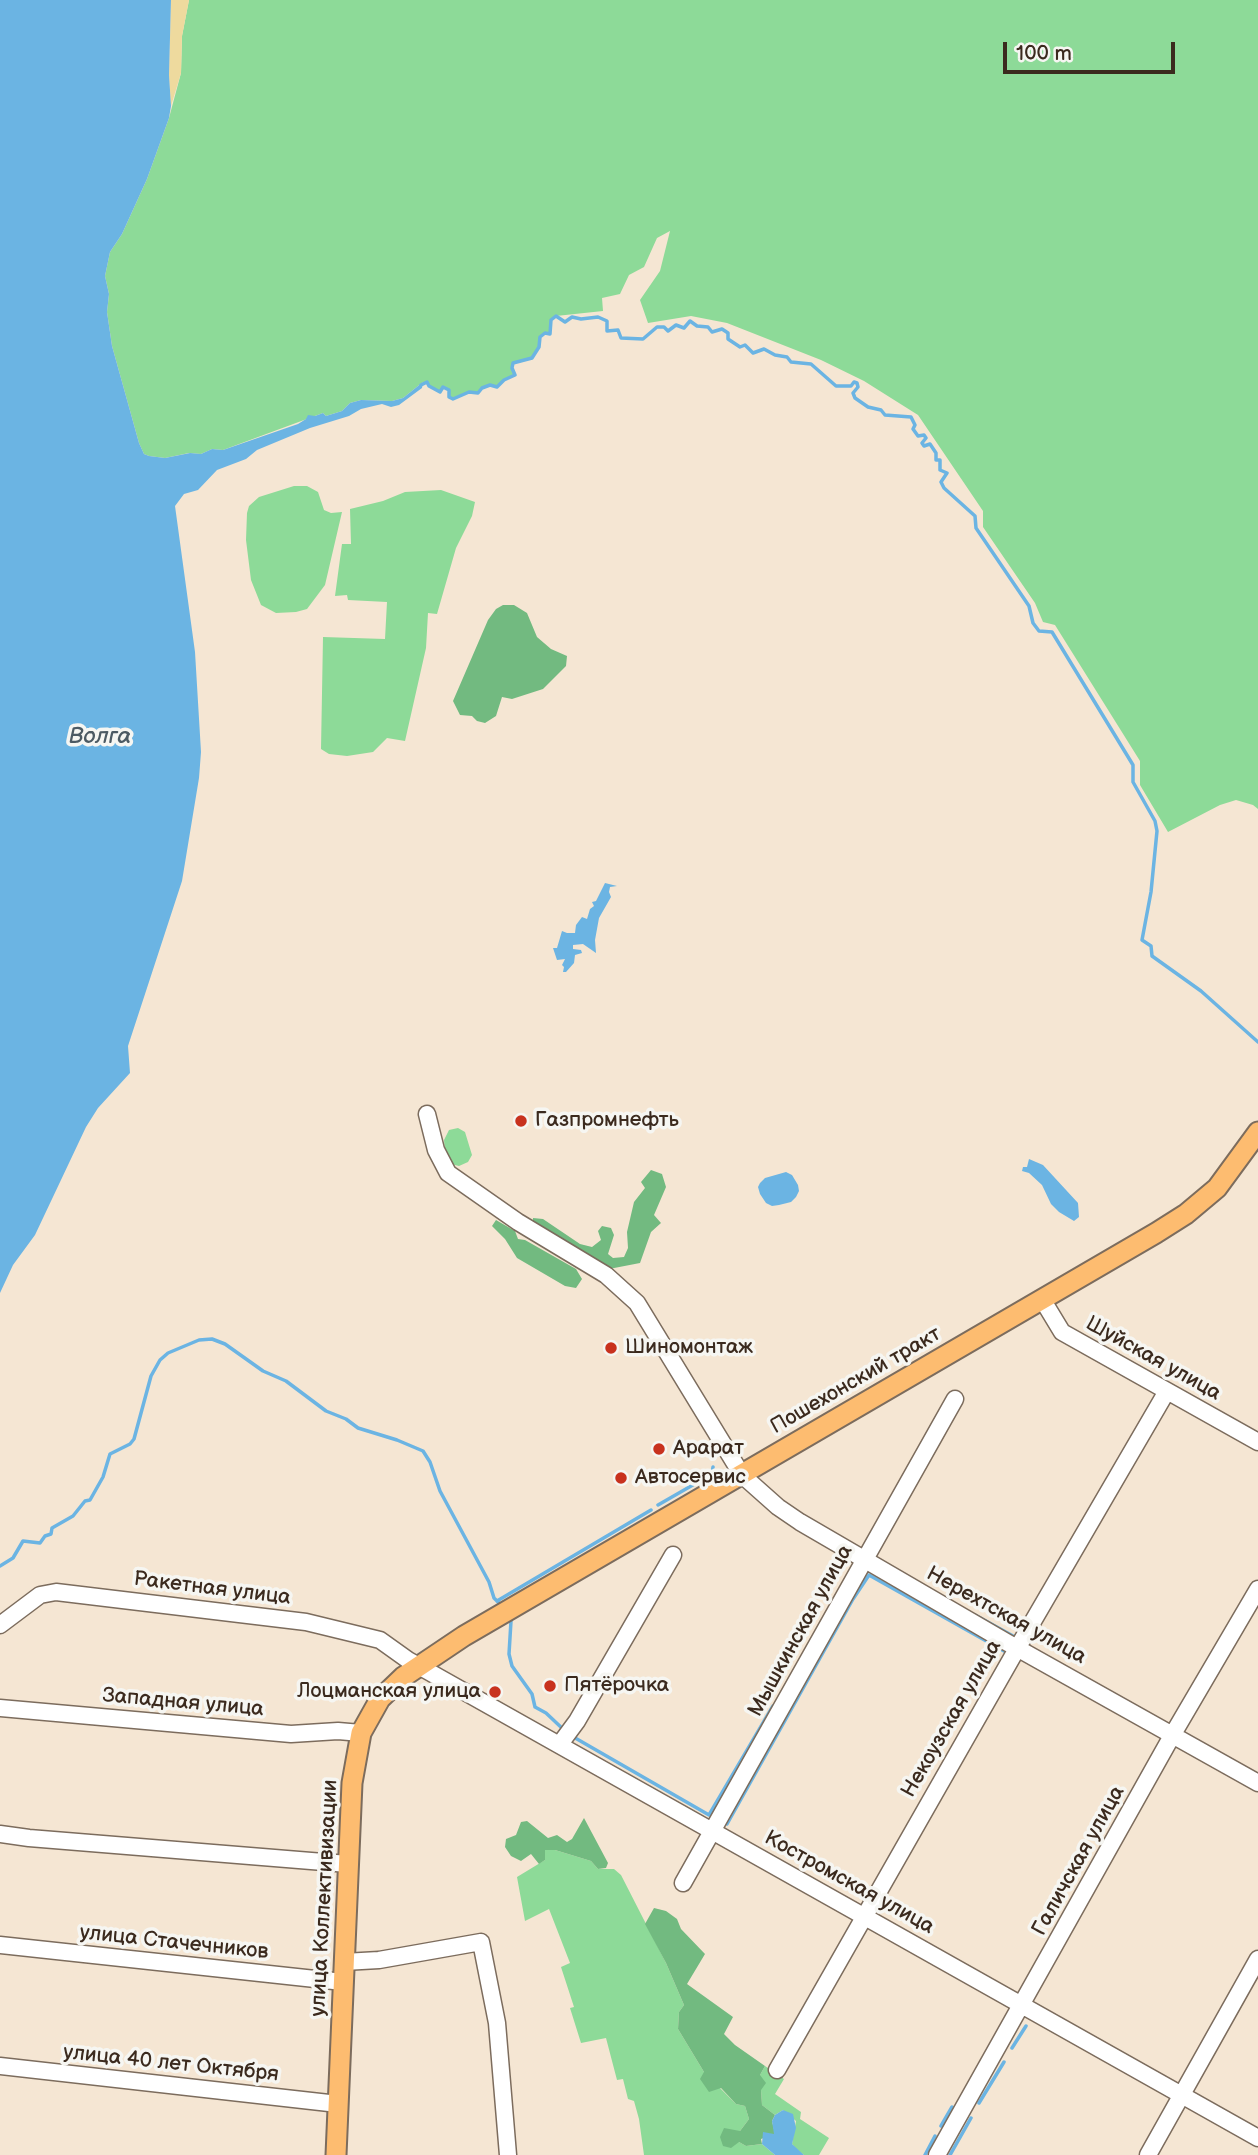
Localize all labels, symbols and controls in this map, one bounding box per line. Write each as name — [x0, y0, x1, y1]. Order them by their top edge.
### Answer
scale bar — [1006, 28, 1178, 72]
text: 100 m — [1016, 41, 1072, 66]
water label: Волга — [69, 723, 131, 751]
place label: Газпромнефть — [535, 1108, 679, 1134]
marker: Газпромнефть — [513, 1113, 529, 1129]
street label: Шуйская улица — [1081, 1311, 1225, 1407]
street label: Пошехонский тракт — [766, 1322, 946, 1440]
place label: Шиномонтаж — [625, 1335, 753, 1361]
marker: Шиномонтаж — [603, 1340, 619, 1356]
place label: Арарат — [673, 1436, 744, 1462]
marker: Арарат — [651, 1441, 667, 1457]
place label: Автосервис — [635, 1465, 746, 1491]
marker: Автосервис — [613, 1470, 629, 1486]
street label: Мышкинская улица — [743, 1541, 859, 1721]
street label: Нерехтская улица — [922, 1562, 1090, 1670]
street label: Ракетная улица — [132, 1567, 292, 1611]
street label: Некоузская улица — [897, 1636, 1007, 1802]
place label: Пятёрочка — [564, 1673, 669, 1699]
marker: Пятёрочка — [542, 1678, 558, 1694]
place label: Лоцманская улица — [297, 1679, 481, 1705]
street label: Западная улица — [101, 1683, 265, 1723]
marker: Лоцманская улица — [487, 1684, 503, 1700]
street label: улица Коллективизации — [306, 1779, 344, 2017]
street label: Галичская улица — [1027, 1782, 1131, 1940]
street label: Костромская улица — [760, 1826, 938, 1940]
street label: улица Стачечников — [78, 1921, 270, 1965]
street label: улица 40 лет Октября — [62, 2040, 280, 2088]

